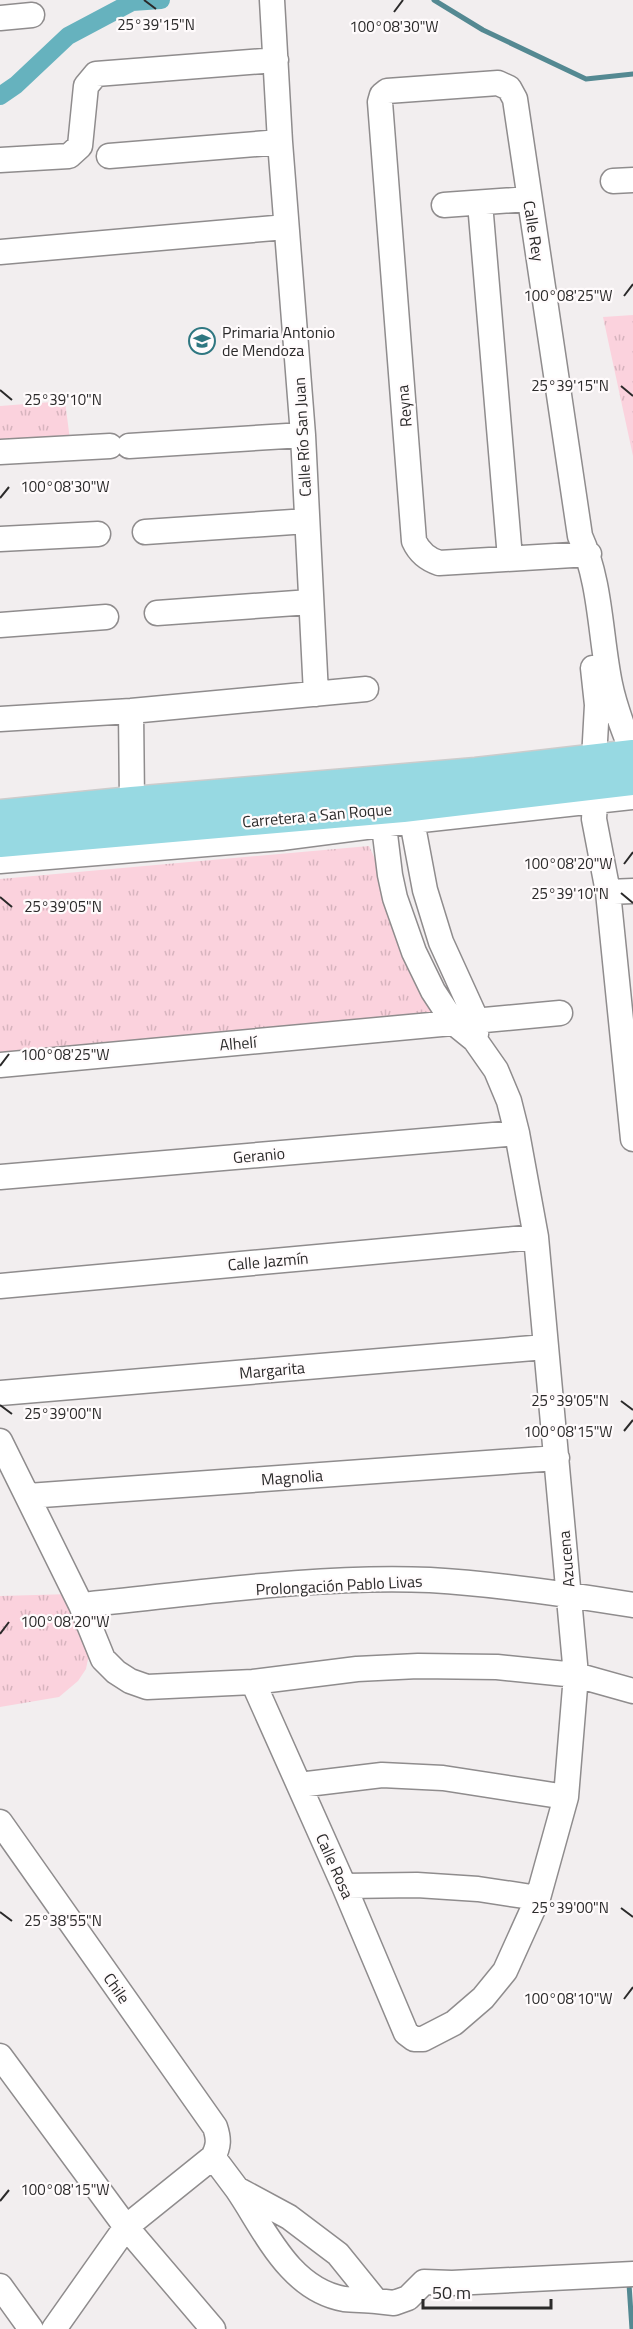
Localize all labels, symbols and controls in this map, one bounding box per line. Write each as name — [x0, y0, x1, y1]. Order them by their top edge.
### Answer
text: 25°39'15"N — [117, 13, 195, 36]
text: 100°08'30"W — [349, 15, 439, 38]
street label: Calle Rey — [517, 199, 551, 263]
text: 100°08'25"W — [523, 284, 613, 307]
place label: Primaria Antonio de Mendoza — [222, 320, 335, 362]
school or university icon: Primaria Antonio de Mendoza — [187, 326, 217, 356]
text: 25°39'15"N — [531, 374, 609, 397]
street label: Calle Río San Juan — [287, 377, 317, 497]
street label: Reyna — [390, 384, 418, 428]
text: 25°39'10"N — [24, 388, 102, 411]
text: 100°08'30"W — [20, 475, 110, 498]
street label: Carretera a San Roque — [241, 797, 393, 833]
text: 100°08'20"W — [523, 852, 613, 875]
text: 25°39'10"N — [531, 882, 609, 905]
text: 25°39'05"N — [24, 895, 102, 918]
street label: Alhelí — [218, 1029, 259, 1057]
text: 100°08'25"W — [20, 1043, 110, 1066]
street label: Geranio — [232, 1141, 286, 1169]
street label: Calle Jazmín — [227, 1246, 309, 1276]
street label: Margarita — [238, 1355, 306, 1385]
text: 25°39'05"N — [531, 1389, 609, 1412]
text: 25°39'00"N — [24, 1402, 102, 1425]
text: 100°08'15"W — [523, 1420, 613, 1443]
street label: Magnolia — [260, 1463, 324, 1491]
street label: Azucena — [552, 1530, 580, 1588]
street label: Prolongación Pablo Livas — [255, 1569, 423, 1601]
text: 100°08'20"W — [20, 1610, 110, 1633]
street label: Calle Rosa — [310, 1829, 360, 1903]
text: 25°39'00"N — [531, 1896, 609, 1919]
text: 25°38'55"N — [24, 1909, 102, 1932]
street label: Chile — [98, 1968, 136, 2008]
text: 100°08'10"W — [523, 1987, 613, 2010]
text: 100°08'15"W — [20, 2178, 110, 2201]
scale bar — [423, 2272, 550, 2310]
text: 50 m — [432, 2279, 471, 2306]

